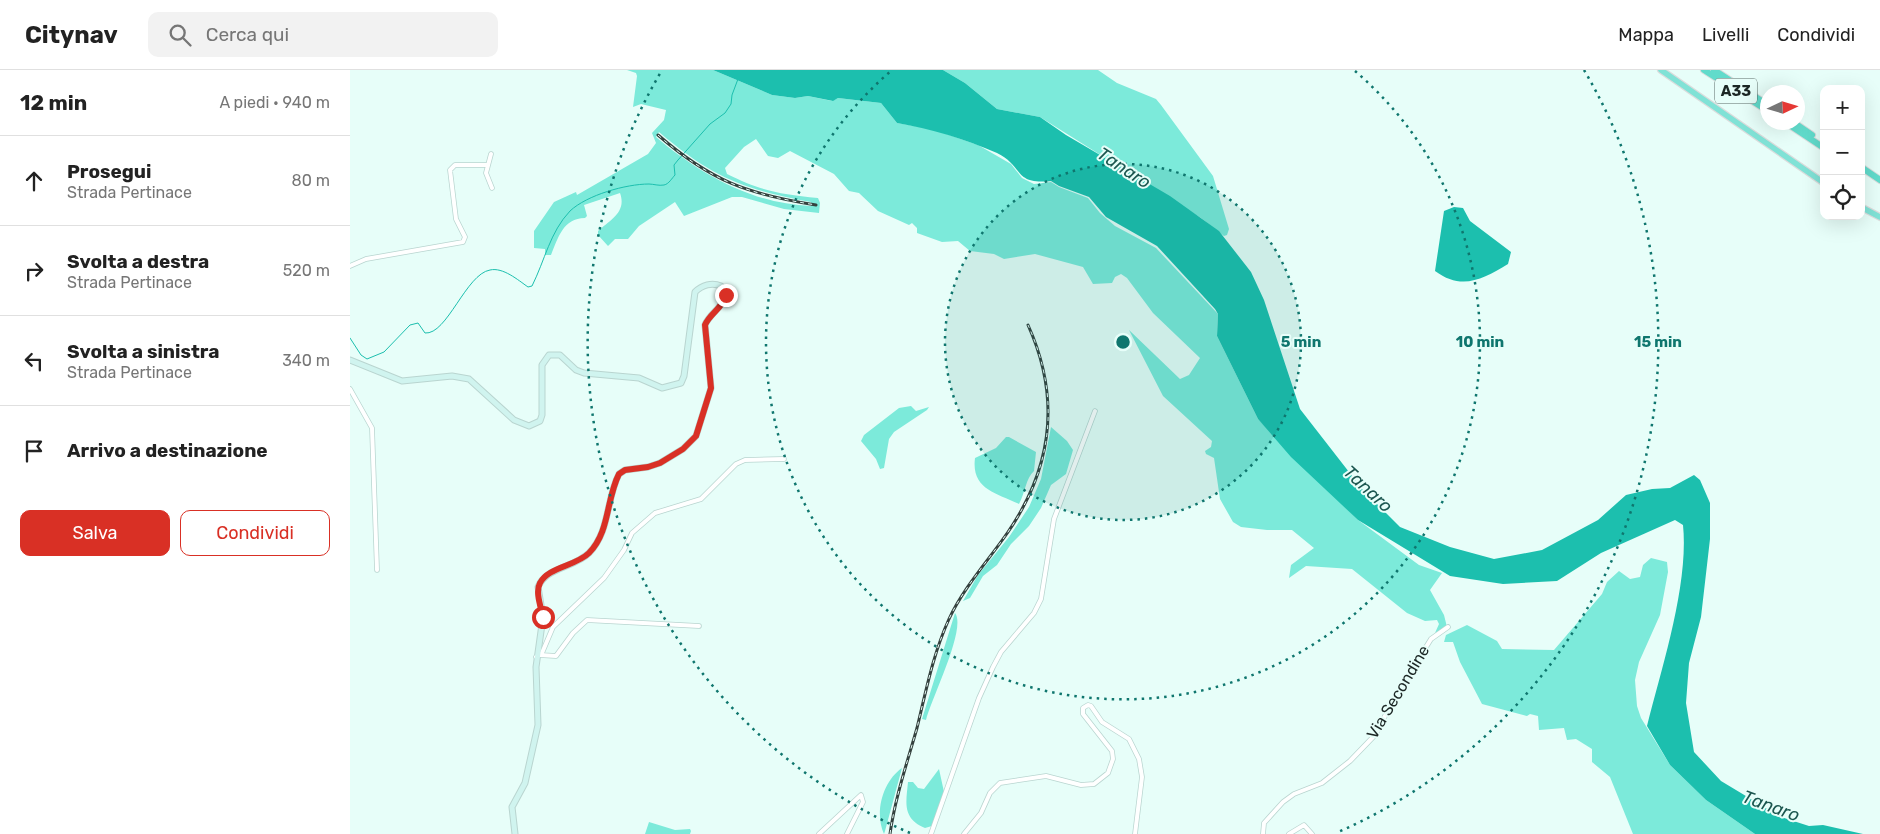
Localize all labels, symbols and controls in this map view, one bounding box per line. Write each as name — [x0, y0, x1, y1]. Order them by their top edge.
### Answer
search box — [148, 12, 498, 57]
text: Citynav — [25, 21, 118, 49]
icon: search — [166, 21, 194, 49]
text: Cerca qui — [206, 23, 289, 46]
text: Mappa — [1618, 24, 1674, 46]
text: Livelli — [1702, 24, 1749, 46]
text: Condividi — [1777, 24, 1855, 46]
road number: A33 — [1715, 78, 1757, 104]
north arrow — [1760, 85, 1805, 130]
map controls — [1820, 85, 1865, 220]
button: + — [1820, 85, 1865, 130]
text: 12 min — [20, 90, 87, 115]
text: A piedi · 940 m — [219, 93, 330, 112]
button: − — [1820, 130, 1865, 175]
water label: Tanaro — [1093, 143, 1155, 193]
text: Prosegui — [67, 160, 151, 183]
icon: ahead — [20, 167, 48, 195]
text: 80 m — [292, 171, 330, 190]
button: locate — [1820, 175, 1865, 220]
text: Strada Pertinace — [67, 183, 192, 202]
text: Svolta a destra — [67, 250, 209, 273]
icon: right — [20, 257, 48, 285]
text: 520 m — [283, 261, 330, 280]
text: Strada Pertinace — [67, 273, 192, 292]
route end — [715, 284, 738, 307]
centre of rings — [1114, 333, 1132, 351]
text: 5 min — [1281, 333, 1321, 351]
text: 10 min — [1456, 333, 1504, 351]
text: 15 min — [1634, 333, 1682, 351]
text: Svolta a sinistra — [67, 340, 220, 363]
icon: left — [20, 347, 48, 375]
text: 340 m — [282, 351, 330, 370]
text: Strada Pertinace — [67, 363, 192, 382]
icon: arrive — [20, 437, 48, 465]
text: Arrivo a destinazione — [67, 439, 268, 462]
water label: Tanaro — [1339, 461, 1397, 517]
button: Salva — [20, 510, 170, 556]
button: Condividi — [180, 510, 330, 556]
route start — [532, 606, 555, 629]
street label: Via Secondine — [1363, 642, 1433, 742]
water label: Tanaro — [1739, 786, 1803, 826]

